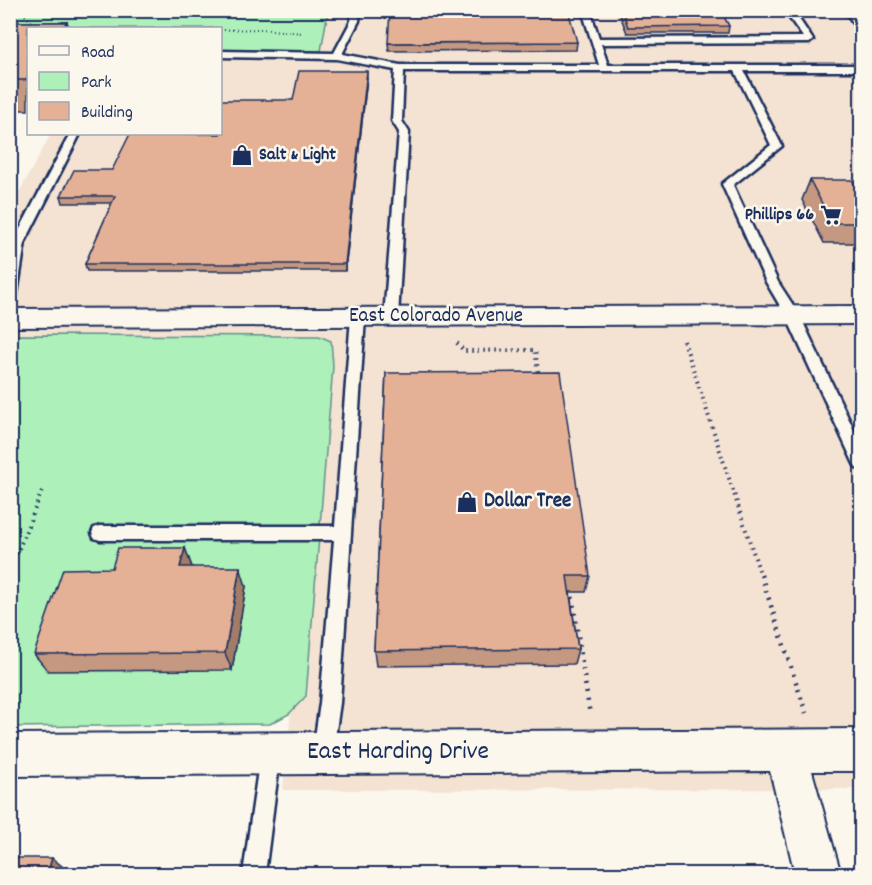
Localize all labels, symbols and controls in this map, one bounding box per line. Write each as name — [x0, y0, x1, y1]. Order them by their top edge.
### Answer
legend — [27, 27, 222, 135]
text: Road — [81, 41, 115, 66]
text: Park — [81, 71, 112, 96]
text: Building — [81, 101, 133, 126]
shop icon: Salt & Light — [230, 143, 254, 167]
place label: Salt & Light — [259, 143, 336, 168]
place label: Phillips 66 — [745, 203, 814, 228]
supermarket icon: Phillips 66 — [819, 203, 843, 227]
street label: East Colorado Avenue — [349, 302, 523, 332]
place label: Dollar Tree — [484, 487, 571, 517]
shop icon: Dollar Tree — [455, 490, 479, 514]
street label: East Harding Drive — [307, 734, 489, 771]

